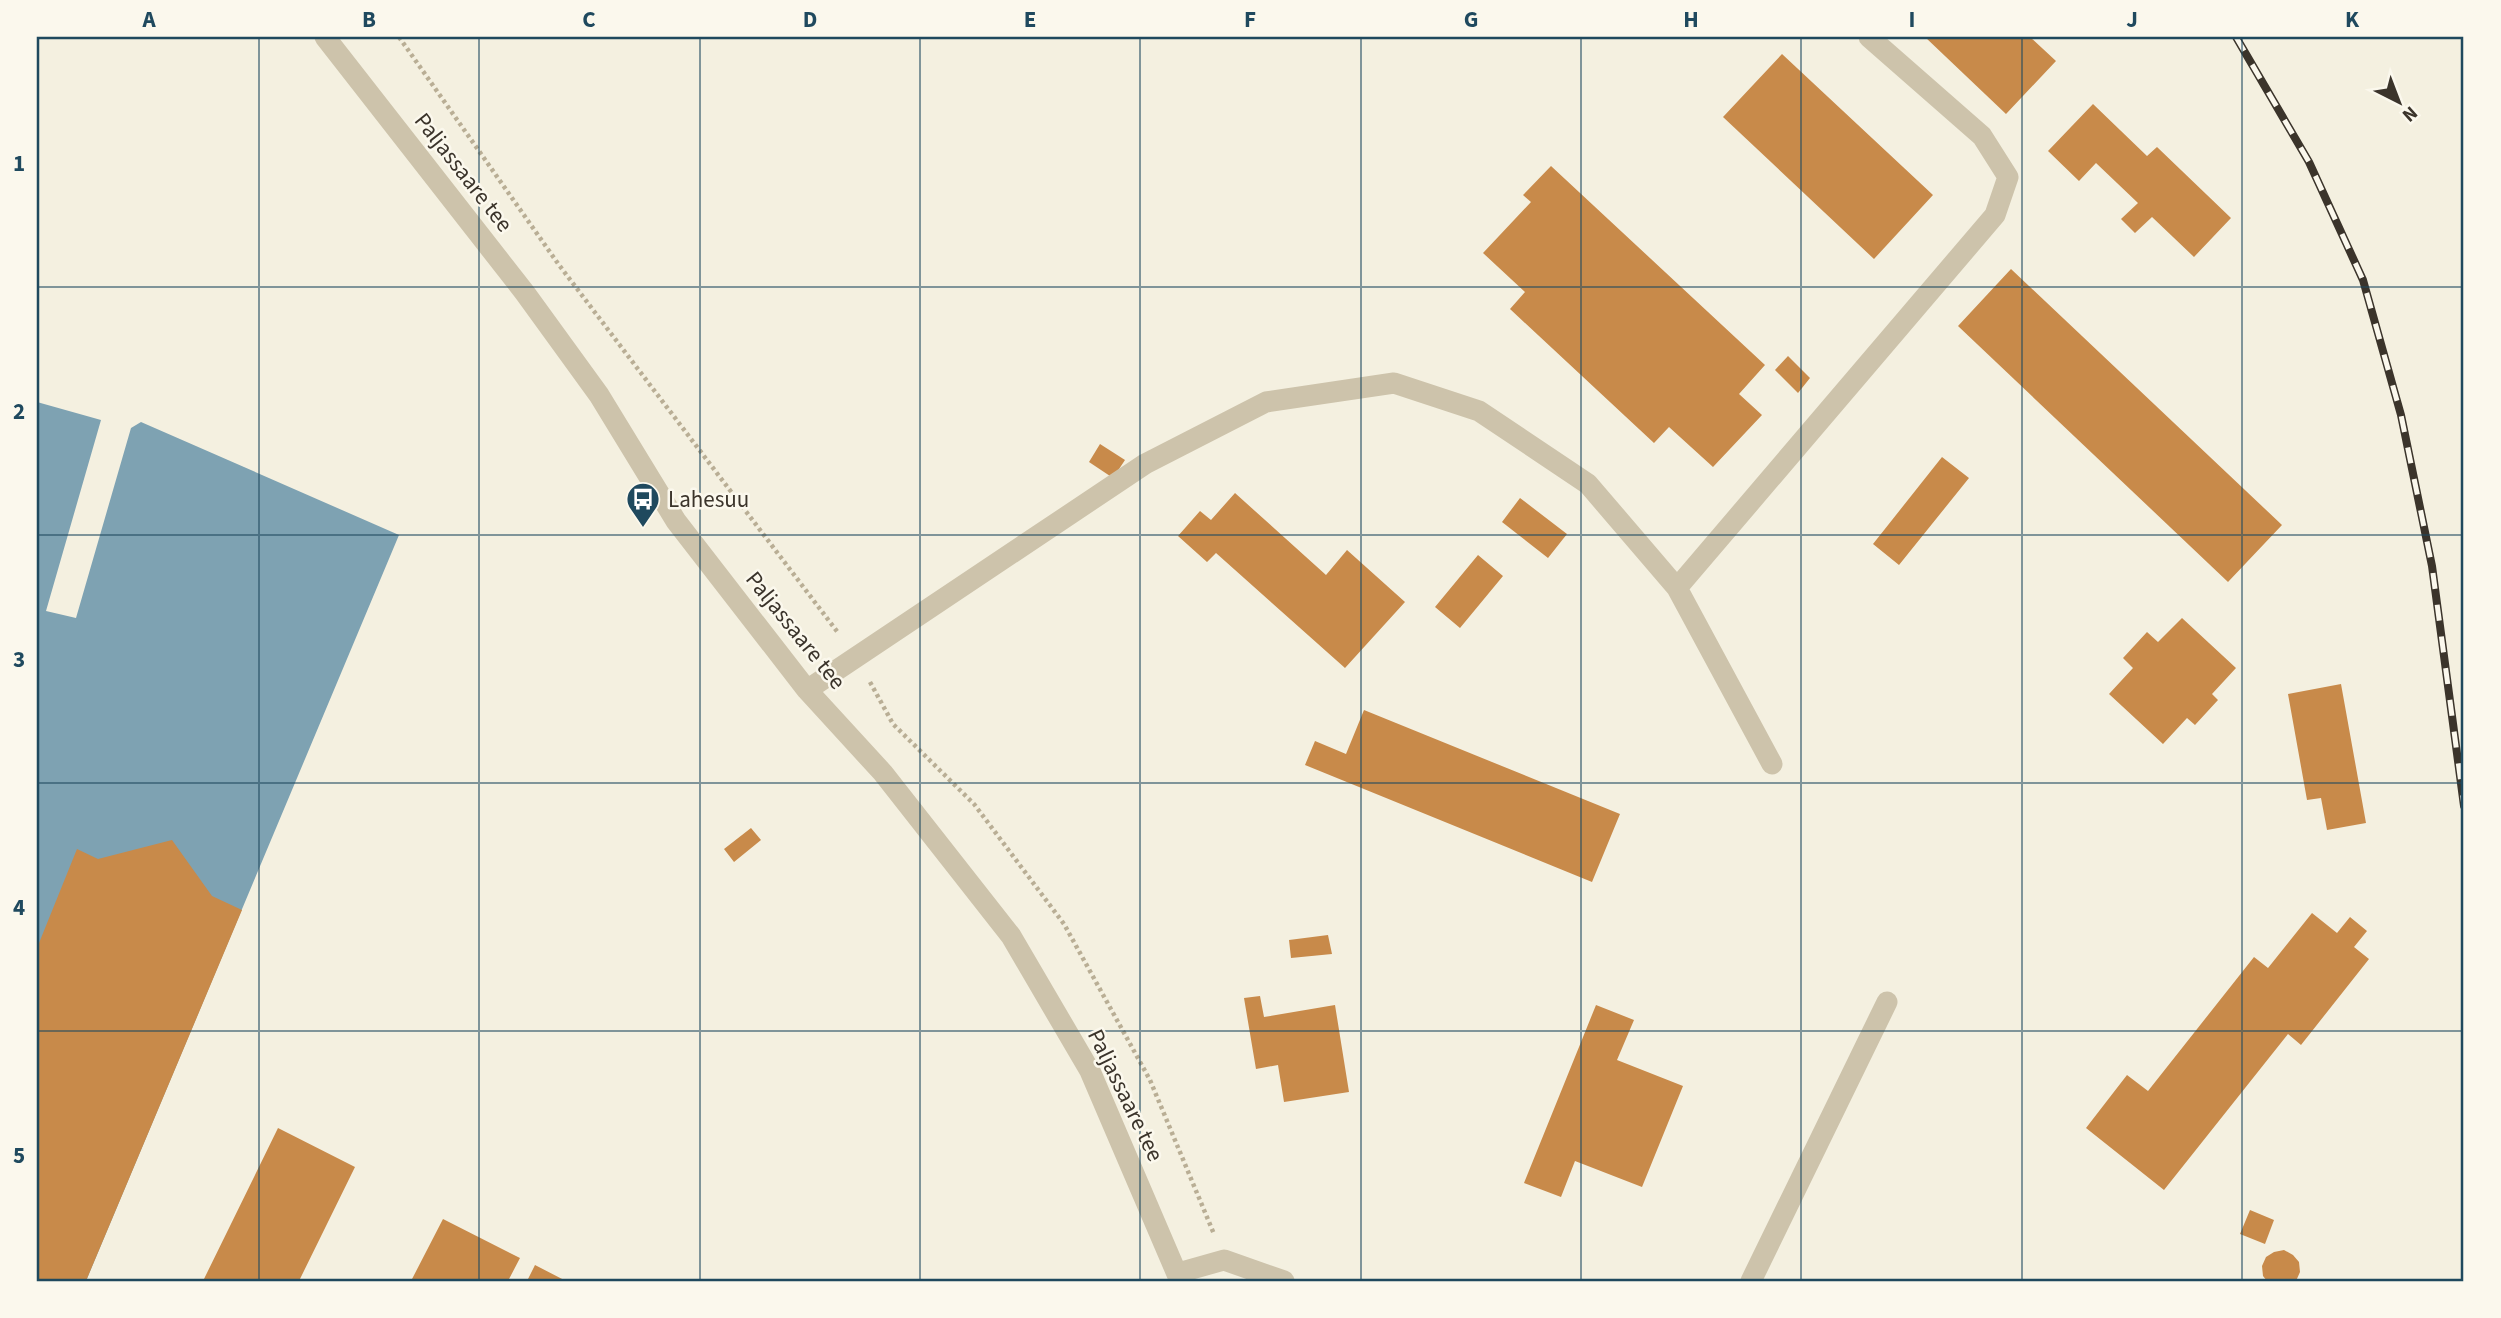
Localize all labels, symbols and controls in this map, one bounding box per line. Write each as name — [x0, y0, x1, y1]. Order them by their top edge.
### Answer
text: A — [141, 3, 156, 36]
text: B — [362, 3, 376, 36]
text: C — [582, 3, 596, 36]
text: D — [803, 3, 817, 36]
text: E — [1024, 3, 1036, 36]
text: F — [1244, 3, 1256, 36]
text: G — [1464, 3, 1478, 36]
text: H — [1683, 3, 1699, 36]
text: I — [1909, 3, 1915, 36]
text: J — [2126, 3, 2138, 36]
text: K — [2345, 3, 2360, 36]
north arrow — [2364, 66, 2434, 136]
text: N — [2396, 99, 2423, 128]
street label: Paljassaare tee — [406, 106, 521, 239]
text: 1 — [13, 147, 25, 180]
text: 2 — [13, 395, 25, 428]
bus stop icon: Lahesuu — [624, 480, 662, 529]
place label: Lahesuu — [668, 483, 749, 516]
street label: Paljassaare tee — [738, 564, 854, 696]
text: 3 — [13, 643, 25, 676]
text: 4 — [13, 891, 25, 924]
street label: Paljassaare tee — [1079, 1024, 1172, 1167]
text: 5 — [13, 1139, 25, 1172]

